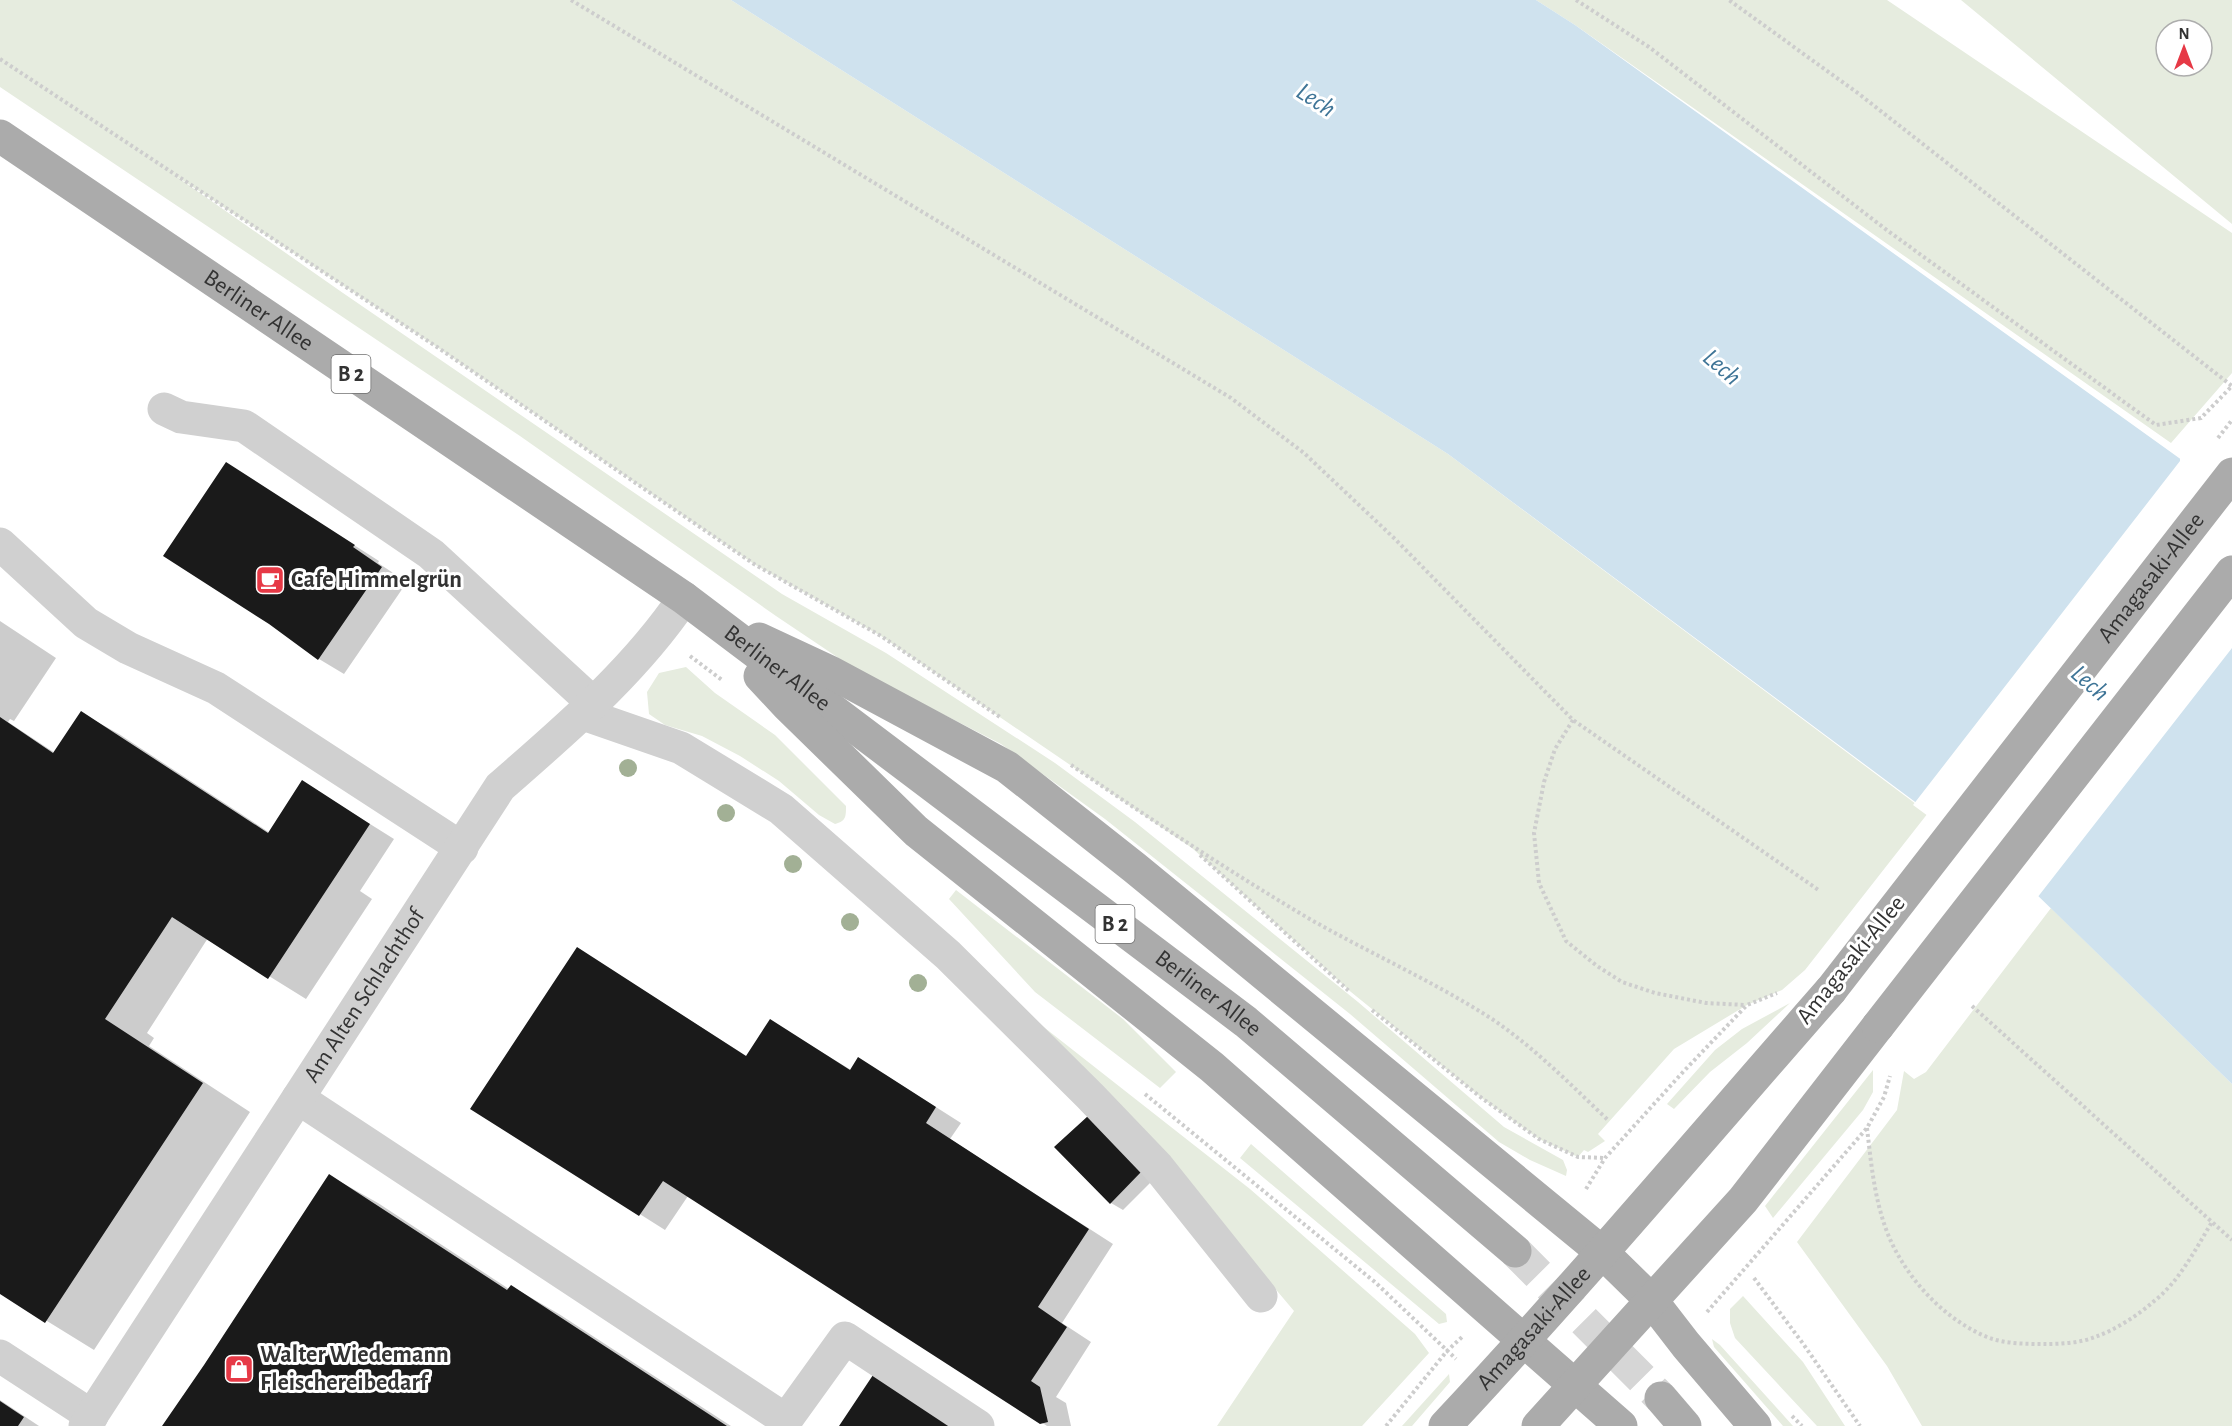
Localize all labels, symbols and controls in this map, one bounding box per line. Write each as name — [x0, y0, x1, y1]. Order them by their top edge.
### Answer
north arrow — [2154, 18, 2214, 78]
text: N — [2178, 26, 2190, 42]
water label: Lech — [1292, 78, 1340, 122]
street label: Berliner Allee — [199, 265, 318, 356]
water label: Lech — [1698, 344, 1746, 390]
road number: B 2 — [332, 355, 370, 393]
street label: Amagasaki-Allee — [2094, 508, 2209, 647]
cafe icon: Cafe Himmelgrün — [254, 564, 286, 596]
place label: Cafe Himmelgrün — [291, 568, 462, 592]
street label: Berliner Allee — [719, 621, 835, 716]
water label: Lech — [2066, 660, 2114, 706]
street label: Amagasaki-Allee — [1792, 891, 1910, 1029]
street label: Am Alten Schlachthof — [299, 903, 430, 1087]
road number: B 2 — [1096, 905, 1134, 943]
street label: Berliner Allee — [1150, 946, 1266, 1041]
street label: Amagasaki-Allee — [1473, 1262, 1596, 1395]
place label: Walter Wiedemann Fleischereibedarf — [260, 1343, 449, 1395]
shop icon: Walter Wiedemann Fleischereibedarf — [223, 1353, 255, 1385]

